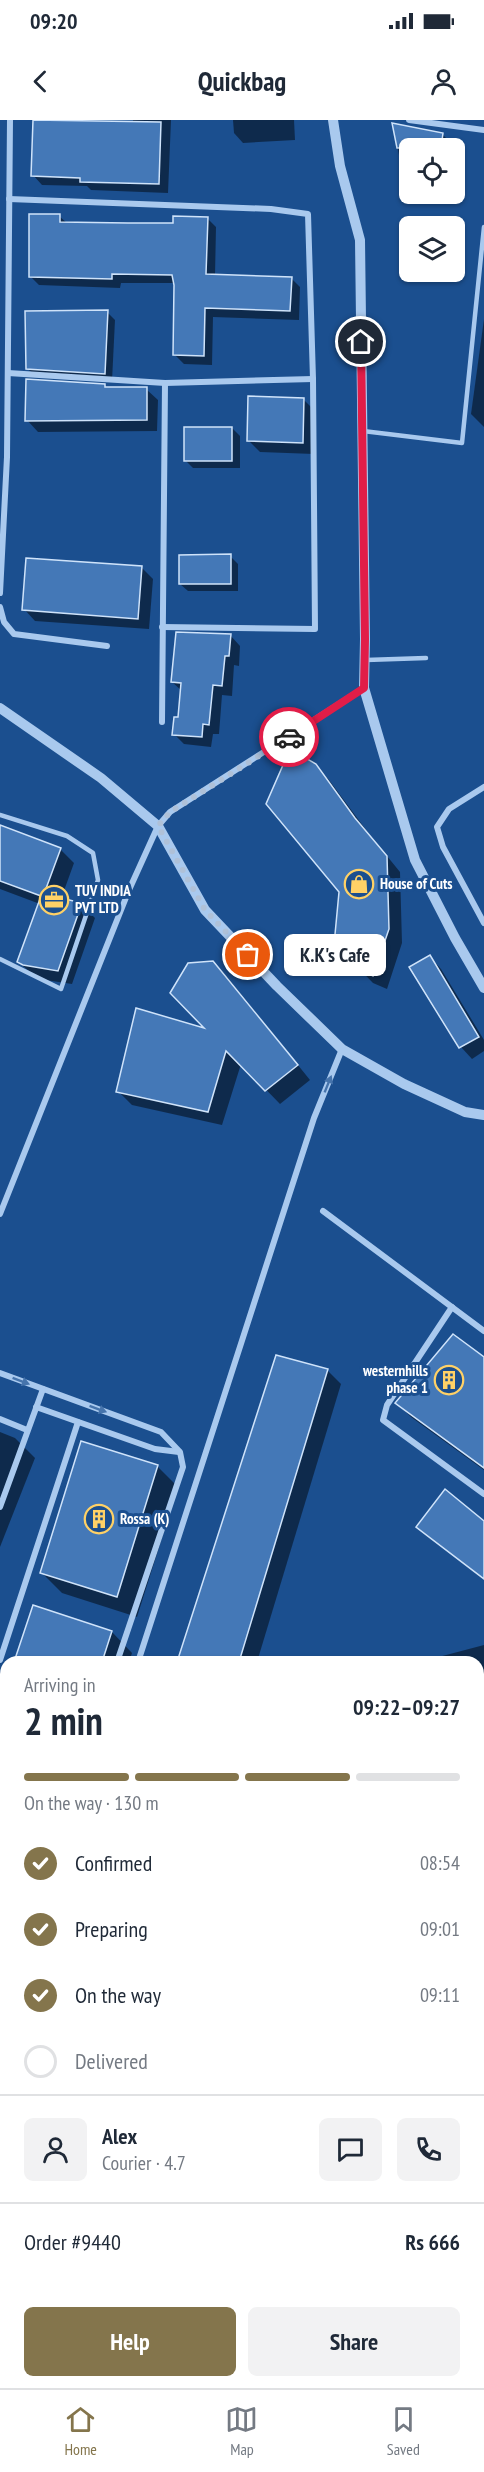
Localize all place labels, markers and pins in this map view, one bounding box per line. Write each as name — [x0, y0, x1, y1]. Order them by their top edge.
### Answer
pin — [335, 316, 386, 367]
shop icon: House of Cuts — [343, 868, 375, 900]
place label: House of Cuts — [380, 874, 453, 893]
place label: TUV INDIA PVT LTD — [75, 881, 131, 917]
office icon: TUV INDIA PVT LTD — [38, 884, 70, 916]
pin — [222, 929, 273, 980]
callout: K.K's Cafe — [284, 934, 386, 976]
place label: westernhills phase 1 — [362, 1361, 428, 1397]
building icon: westernhills phase 1 — [433, 1364, 465, 1396]
building icon: Rossa (K) — [83, 1503, 115, 1535]
place label: Rossa (K) — [120, 1509, 170, 1528]

